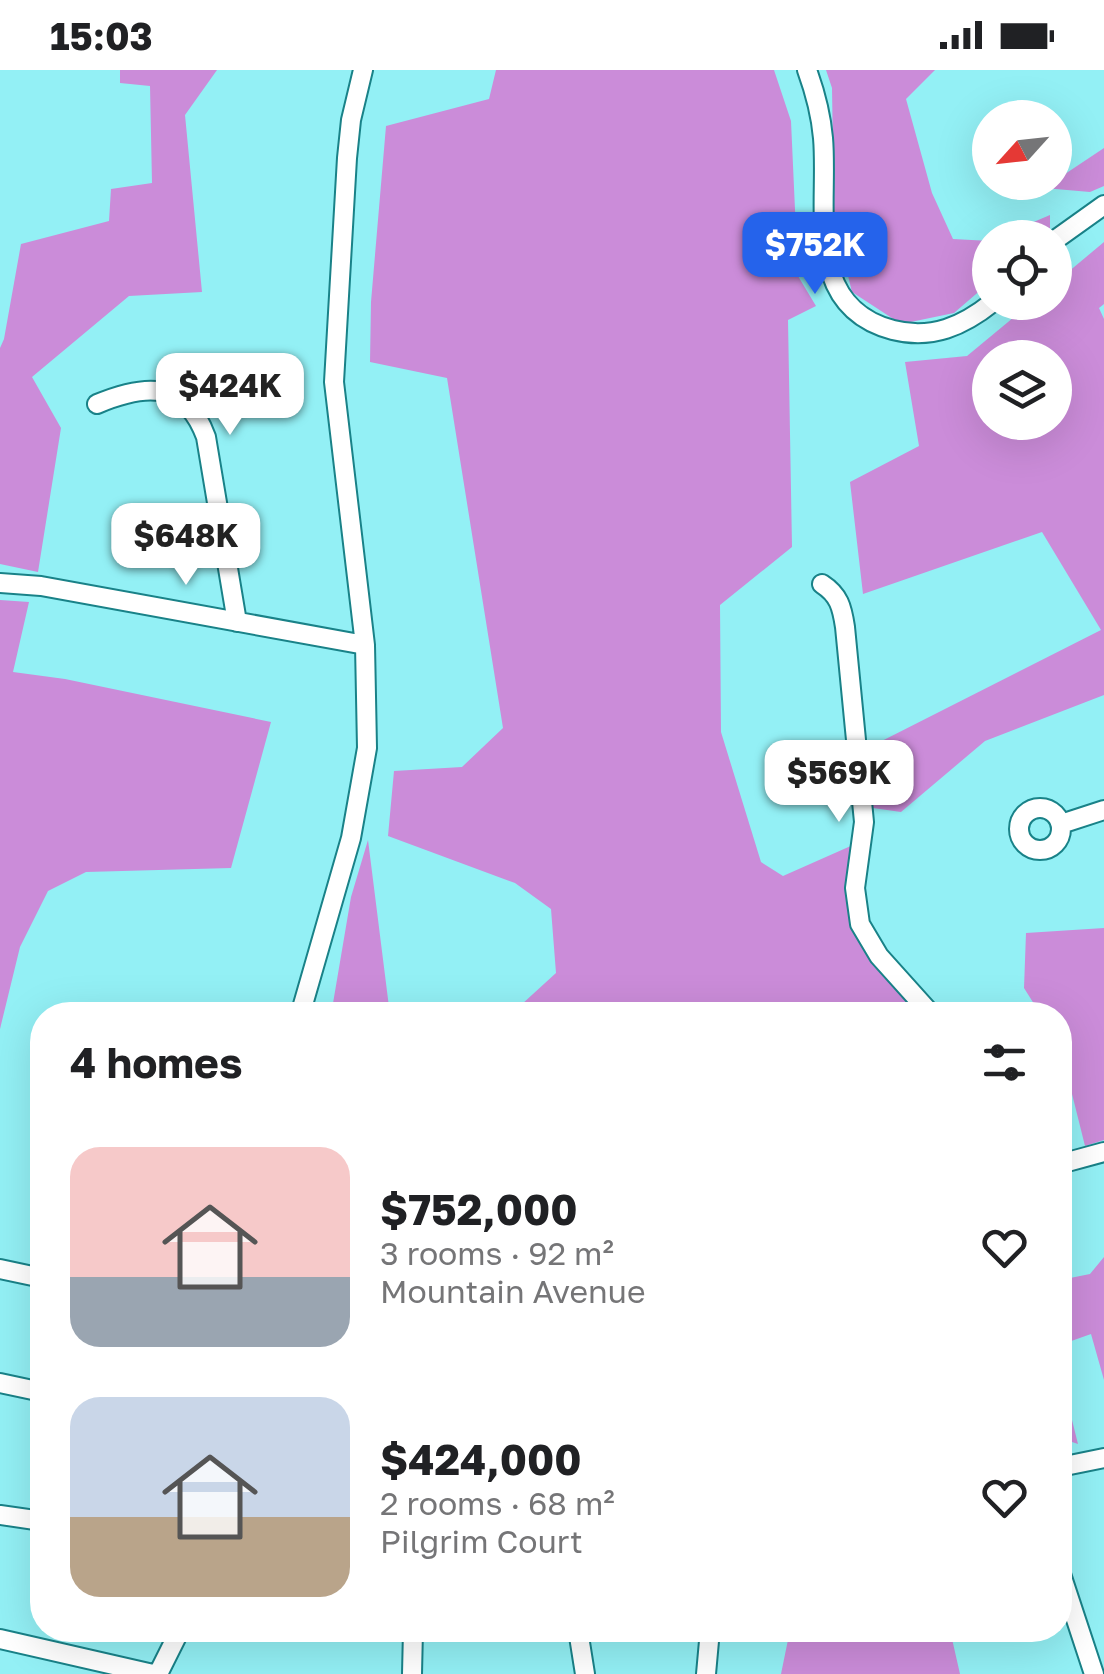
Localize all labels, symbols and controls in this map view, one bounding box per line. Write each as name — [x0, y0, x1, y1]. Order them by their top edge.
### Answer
text: 15:03 — [50, 13, 153, 58]
north arrow — [972, 100, 1072, 200]
map controls — [972, 100, 1072, 440]
pin: $752K — [745, 212, 885, 297]
button: locate — [972, 220, 1072, 320]
text: $752K — [764, 225, 866, 263]
button: layers — [972, 340, 1072, 440]
pin: $424K — [160, 353, 300, 438]
text: $424K — [178, 366, 282, 404]
pin: $648K — [116, 503, 256, 588]
text: $648K — [133, 516, 239, 554]
pin: $569K — [769, 740, 909, 825]
text: $569K — [787, 753, 891, 791]
icon: filters — [977, 1035, 1032, 1090]
text: 4 homes — [70, 1037, 242, 1087]
text: $752,000 — [380, 1184, 578, 1234]
icon: home — [150, 1187, 270, 1307]
icon: heart — [977, 1220, 1032, 1275]
text: 3 rooms · 92 m² — [380, 1234, 614, 1272]
text: Mountain Avenue — [380, 1272, 646, 1310]
text: $424,000 — [380, 1434, 582, 1484]
icon: home — [150, 1437, 270, 1557]
icon: heart — [977, 1470, 1032, 1525]
text: 2 rooms · 68 m² — [380, 1484, 615, 1522]
text: Pilgrim Court — [380, 1522, 583, 1560]

